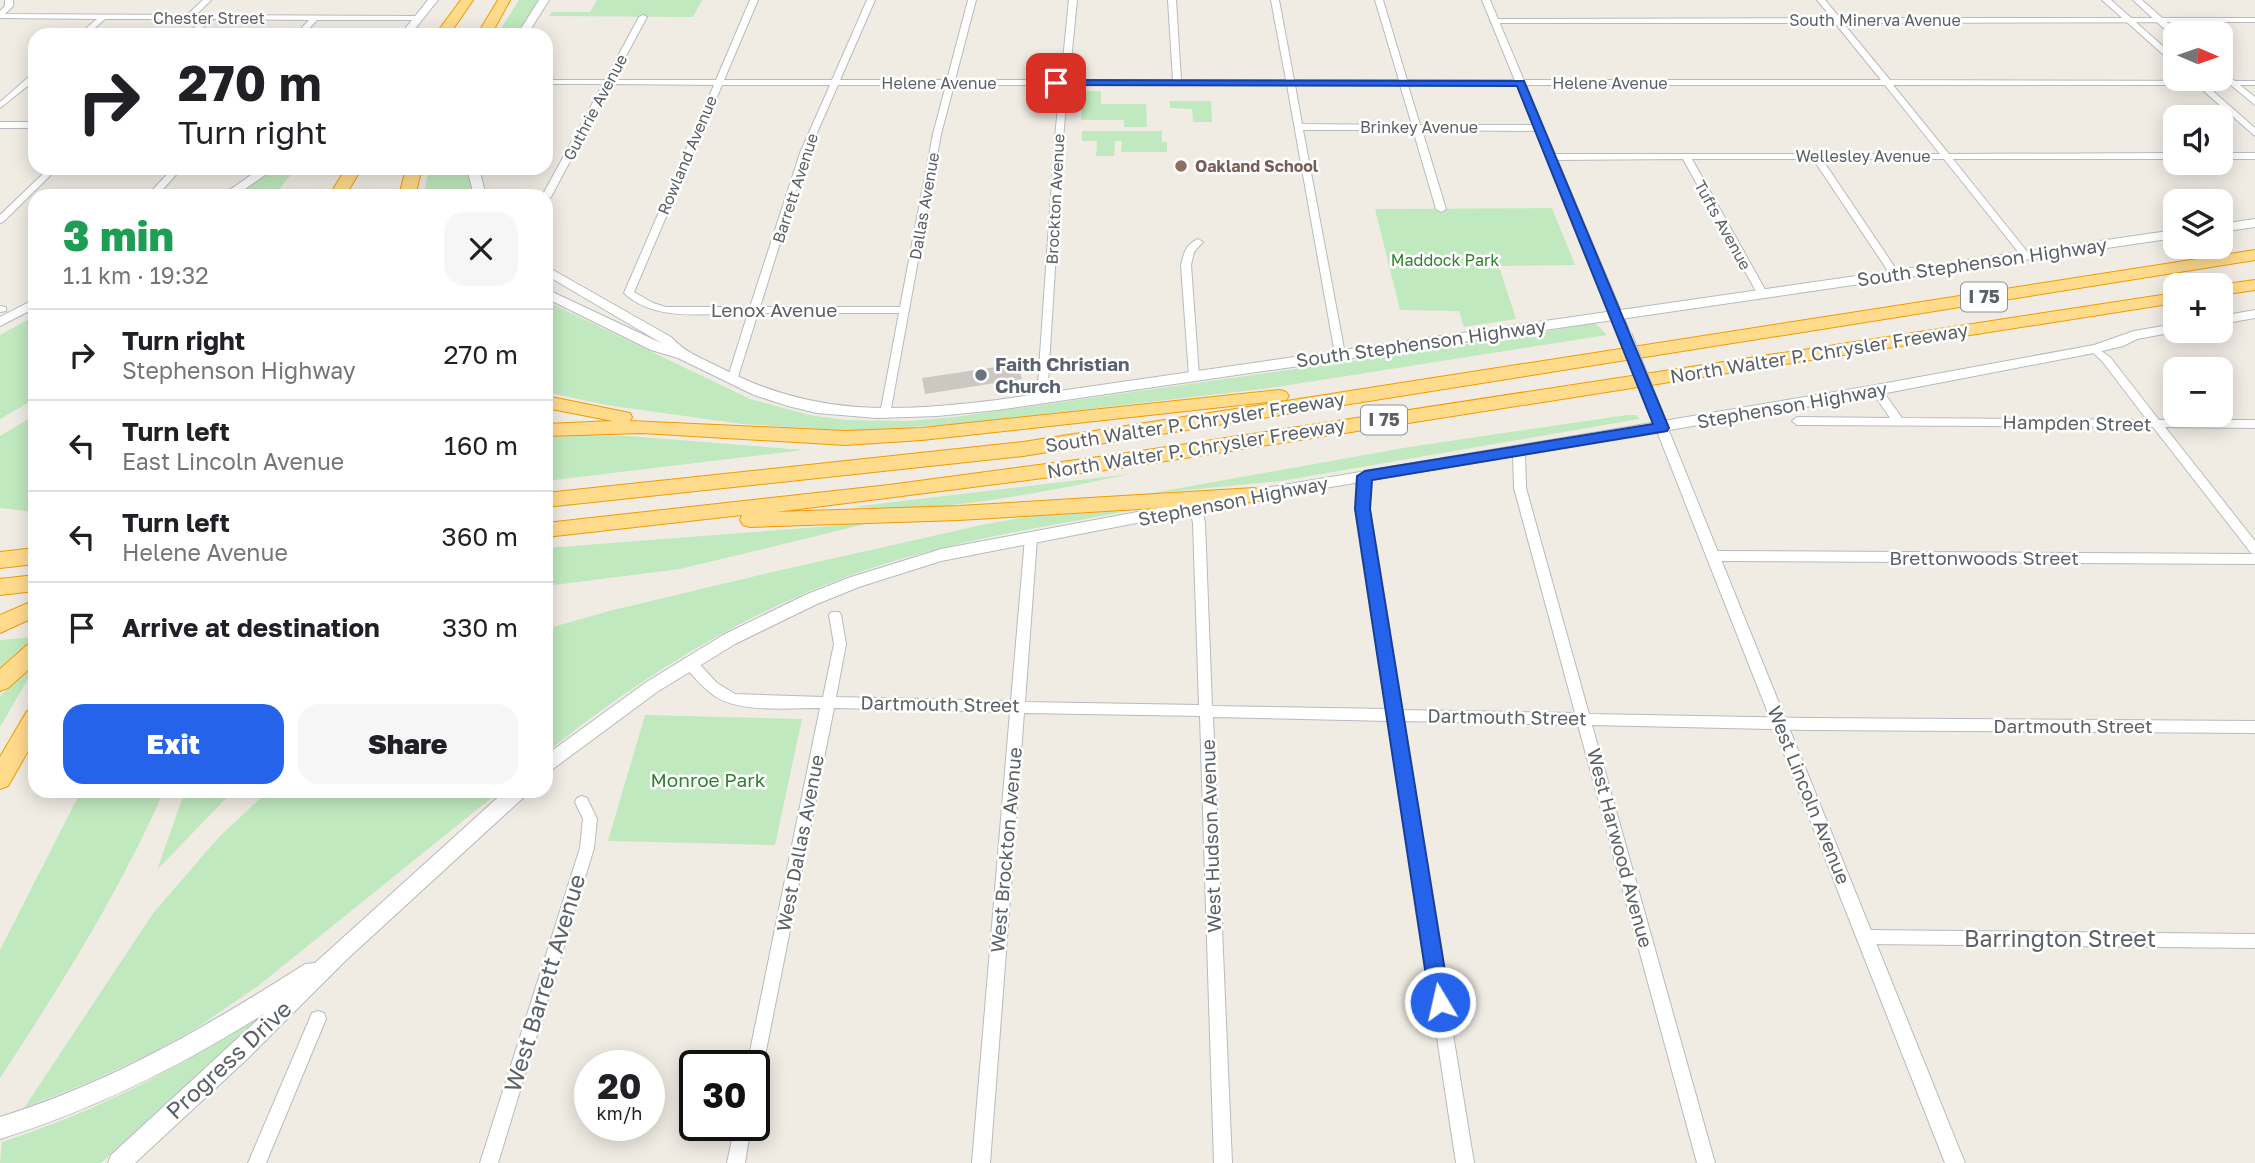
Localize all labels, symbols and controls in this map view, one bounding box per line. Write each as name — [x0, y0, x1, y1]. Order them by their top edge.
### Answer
street label: Chester Street — [153, 8, 265, 28]
street label: South Minerva Avenue — [1789, 10, 1961, 30]
north arrow — [2163, 21, 2233, 91]
map controls — [2163, 21, 2233, 427]
street label: Guthrie Avenue — [559, 50, 631, 164]
text: 270 m — [178, 53, 322, 112]
pin — [1026, 53, 1086, 113]
icon: right — [63, 56, 154, 147]
icon: arrive — [1037, 64, 1075, 102]
street label: Helene Avenue — [881, 73, 997, 93]
street label: Helene Avenue — [1552, 73, 1668, 93]
street label: Rowland Avenue — [653, 92, 721, 218]
button: sound — [2163, 105, 2233, 175]
text: Turn right — [178, 113, 327, 151]
street label: Brinkey Avenue — [1360, 117, 1478, 137]
street label: Barrett Avenue — [768, 130, 822, 246]
street label: Brockton Avenue — [1042, 133, 1068, 265]
street label: Wellesley Avenue — [1795, 146, 1931, 166]
street label: Dallas Avenue — [905, 151, 943, 261]
place label: Oakland School — [1195, 156, 1319, 176]
marker: Oakland School — [1173, 158, 1189, 174]
street label: Tufts Avenue — [1690, 177, 1756, 273]
button: layers — [2163, 189, 2233, 259]
text: 3 min — [63, 210, 174, 260]
button: close — [444, 212, 518, 286]
street label: South Stephenson Highway — [1855, 233, 2109, 290]
park label: Maddock Park — [1391, 250, 1499, 270]
text: 1.1 km · 19:32 — [63, 261, 208, 289]
button: + — [2163, 273, 2233, 343]
road number: I 75 — [1961, 282, 2007, 312]
street label: Lenox Avenue — [711, 298, 837, 321]
street label: South Stephenson Highway — [1294, 314, 1548, 371]
street label: North Walter P. Chrysler Freeway — [1668, 318, 1970, 387]
text: Turn right — [122, 325, 245, 356]
icon: right — [63, 336, 101, 374]
text: 270 m — [444, 339, 518, 370]
place label: Faith Christian Church — [995, 352, 1129, 397]
text: Stephenson Highway — [122, 356, 356, 384]
button: − — [2163, 357, 2233, 427]
marker: Faith Christian Church — [973, 367, 989, 383]
street label: Stephenson Highway — [1695, 376, 1889, 433]
street label: South Walter P. Chrysler Freeway — [1044, 386, 1347, 457]
road number: I 75 — [1361, 406, 1407, 434]
street label: Hampden Street — [2002, 410, 2152, 435]
street label: North Walter P. Chrysler Freeway — [1045, 413, 1347, 482]
text: Turn left — [122, 416, 230, 447]
icon: left — [63, 427, 101, 465]
text: 160 m — [444, 430, 518, 461]
text: East Lincoln Avenue — [122, 447, 344, 475]
street label: Stephenson Highway — [1136, 471, 1330, 530]
text: Turn left — [122, 507, 230, 538]
icon: left — [63, 518, 101, 556]
text: 360 m — [441, 521, 518, 552]
text: Helene Avenue — [122, 538, 288, 566]
street label: Brettonwoods Street — [1889, 546, 2079, 569]
icon: arrive — [63, 609, 101, 647]
text: Arrive at destination — [122, 612, 380, 643]
text: 330 m — [442, 612, 518, 643]
street label: Dartmouth Street — [860, 691, 1020, 716]
street label: West Lincoln Avenue — [1763, 702, 1856, 887]
button: Exit — [63, 704, 284, 784]
button: Share — [298, 704, 518, 784]
street label: Dartmouth Street — [1427, 704, 1587, 729]
street label: Dartmouth Street — [1993, 714, 2153, 737]
street label: West Hudson Avenue — [1196, 739, 1225, 933]
street label: West Brockton Avenue — [985, 746, 1026, 954]
street label: West Harwood Avenue — [1583, 746, 1658, 950]
street label: West Dallas Avenue — [771, 752, 828, 933]
park label: Monroe Park — [651, 768, 766, 791]
street label: West Barrett Avenue — [498, 870, 591, 1095]
street label: Barrington Street — [1964, 924, 2156, 952]
position arrow — [1403, 965, 1477, 1039]
street label: Progress Drive — [160, 994, 297, 1124]
speed limit sign: 30 — [679, 1050, 770, 1141]
text: 20 — [597, 1065, 642, 1107]
text: km/h — [597, 1102, 642, 1124]

